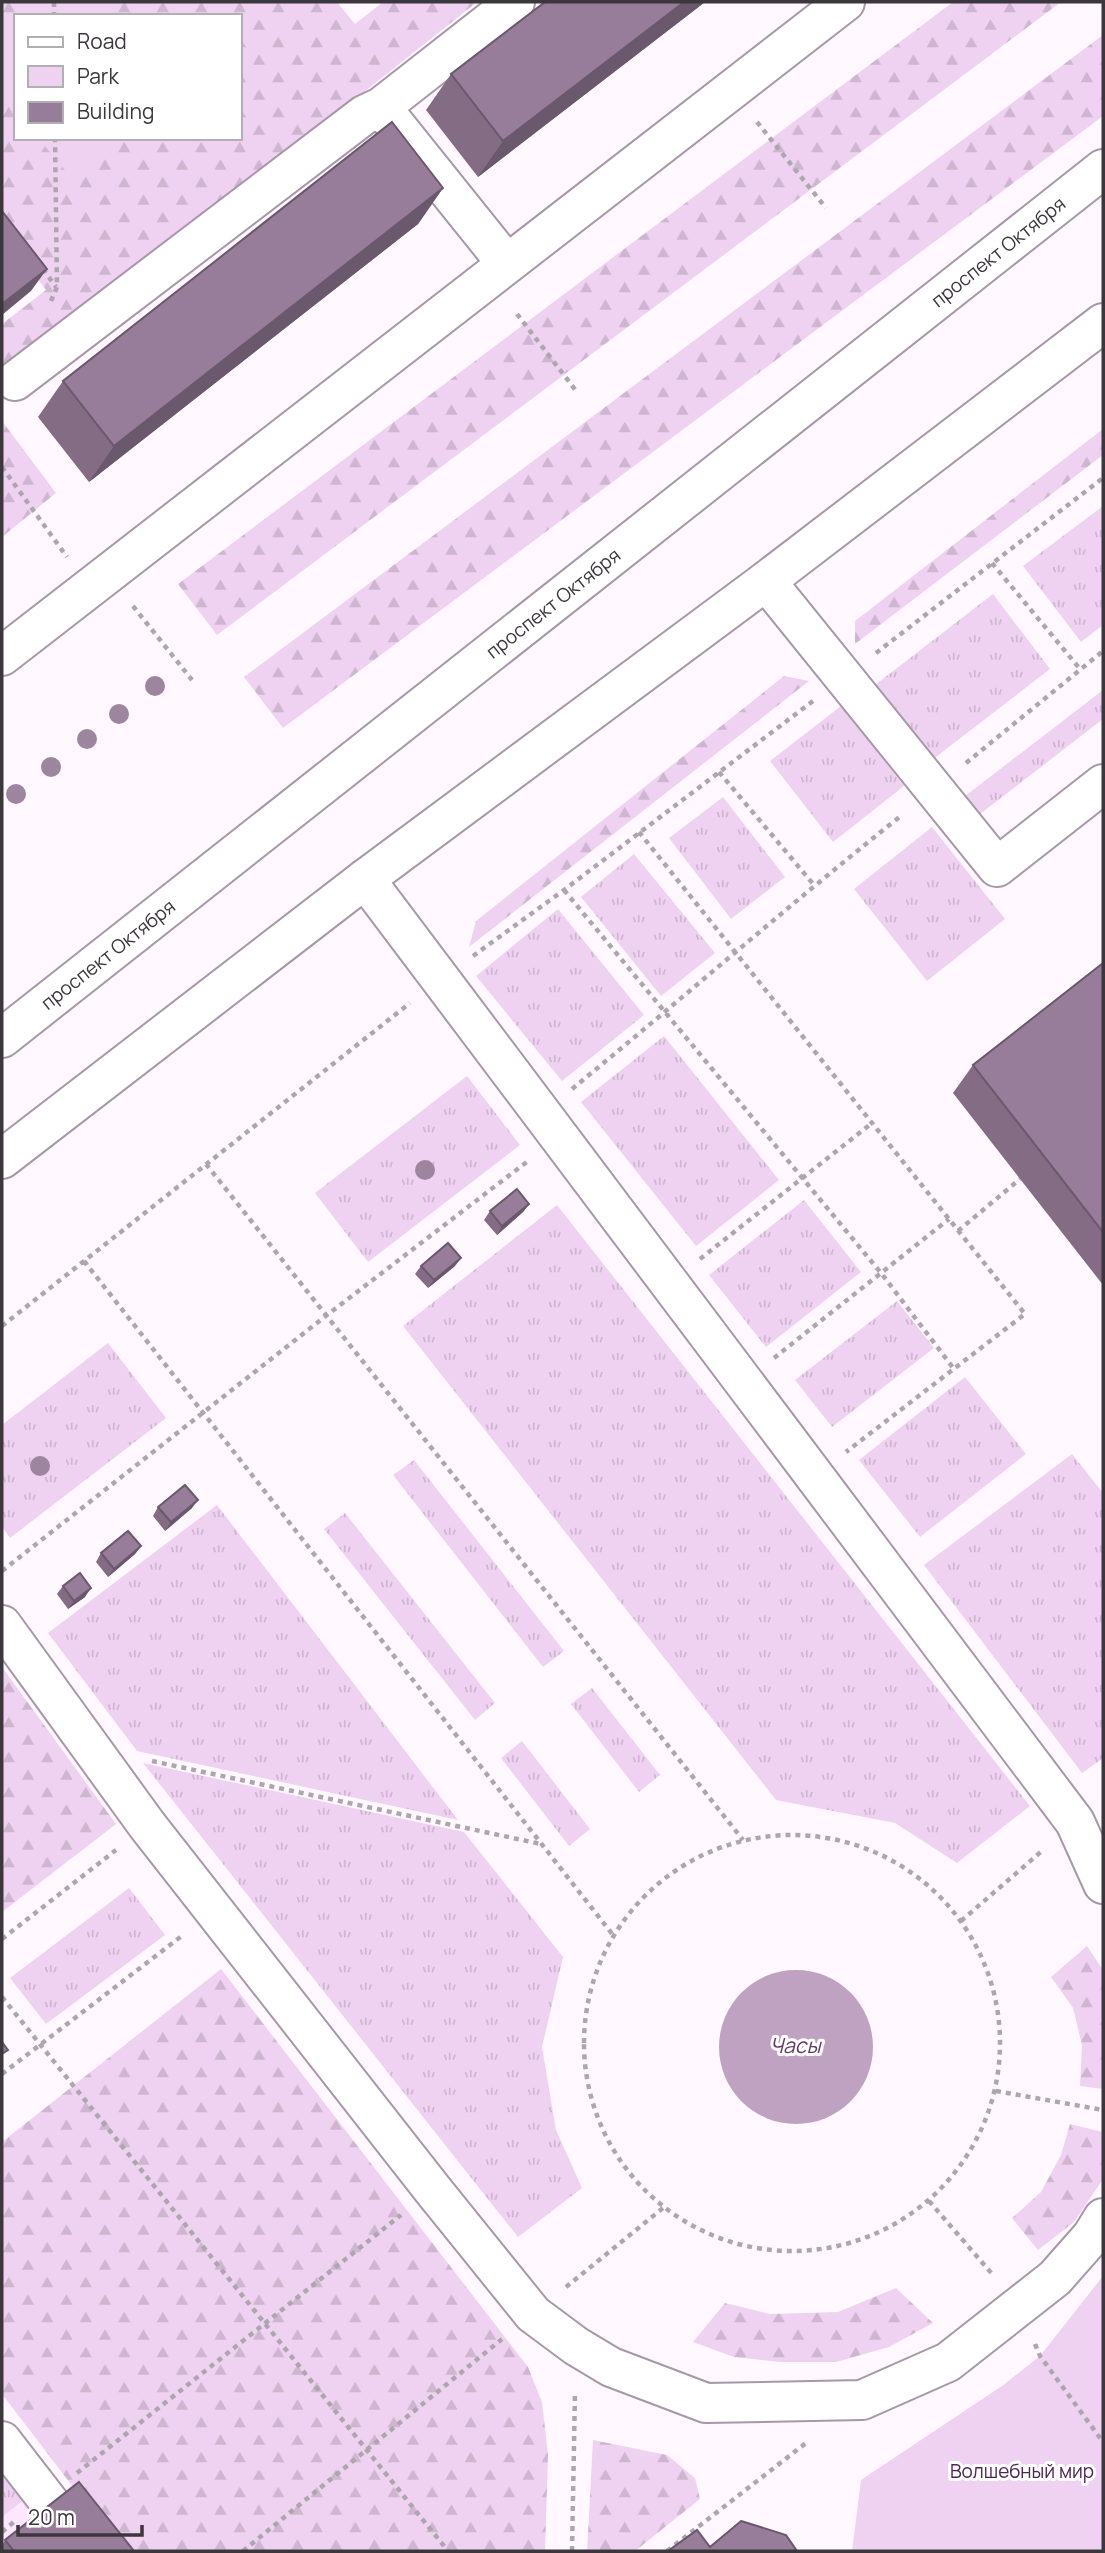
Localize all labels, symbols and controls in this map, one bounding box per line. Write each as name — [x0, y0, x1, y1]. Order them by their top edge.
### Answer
legend — [14, 14, 242, 140]
text: Road — [77, 27, 127, 55]
text: Park — [77, 62, 119, 90]
text: Building — [77, 97, 154, 125]
street label: проспект Октября — [926, 191, 1071, 313]
street label: проспект Октября — [480, 542, 626, 664]
street label: проспект Октября — [35, 893, 181, 1015]
water label: Часы — [770, 2031, 822, 2059]
park label: Волшебный мир — [950, 2458, 1094, 2484]
scale bar — [18, 2494, 142, 2538]
text: 20 m — [28, 2503, 75, 2531]

